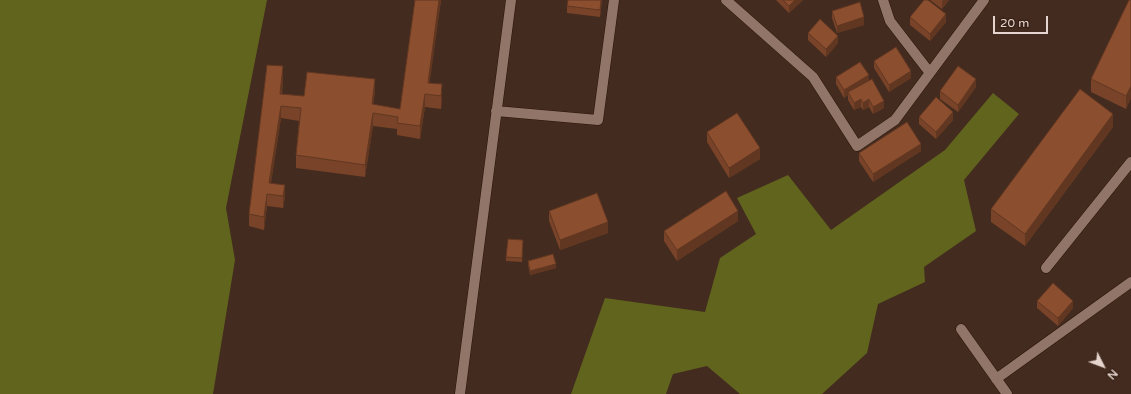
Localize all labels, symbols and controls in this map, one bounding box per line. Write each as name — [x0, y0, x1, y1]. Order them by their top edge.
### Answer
scale bar — [995, 8, 1050, 34]
text: 20 m — [1000, 16, 1029, 30]
north arrow — [1083, 346, 1123, 386]
text: N — [1105, 367, 1120, 382]

